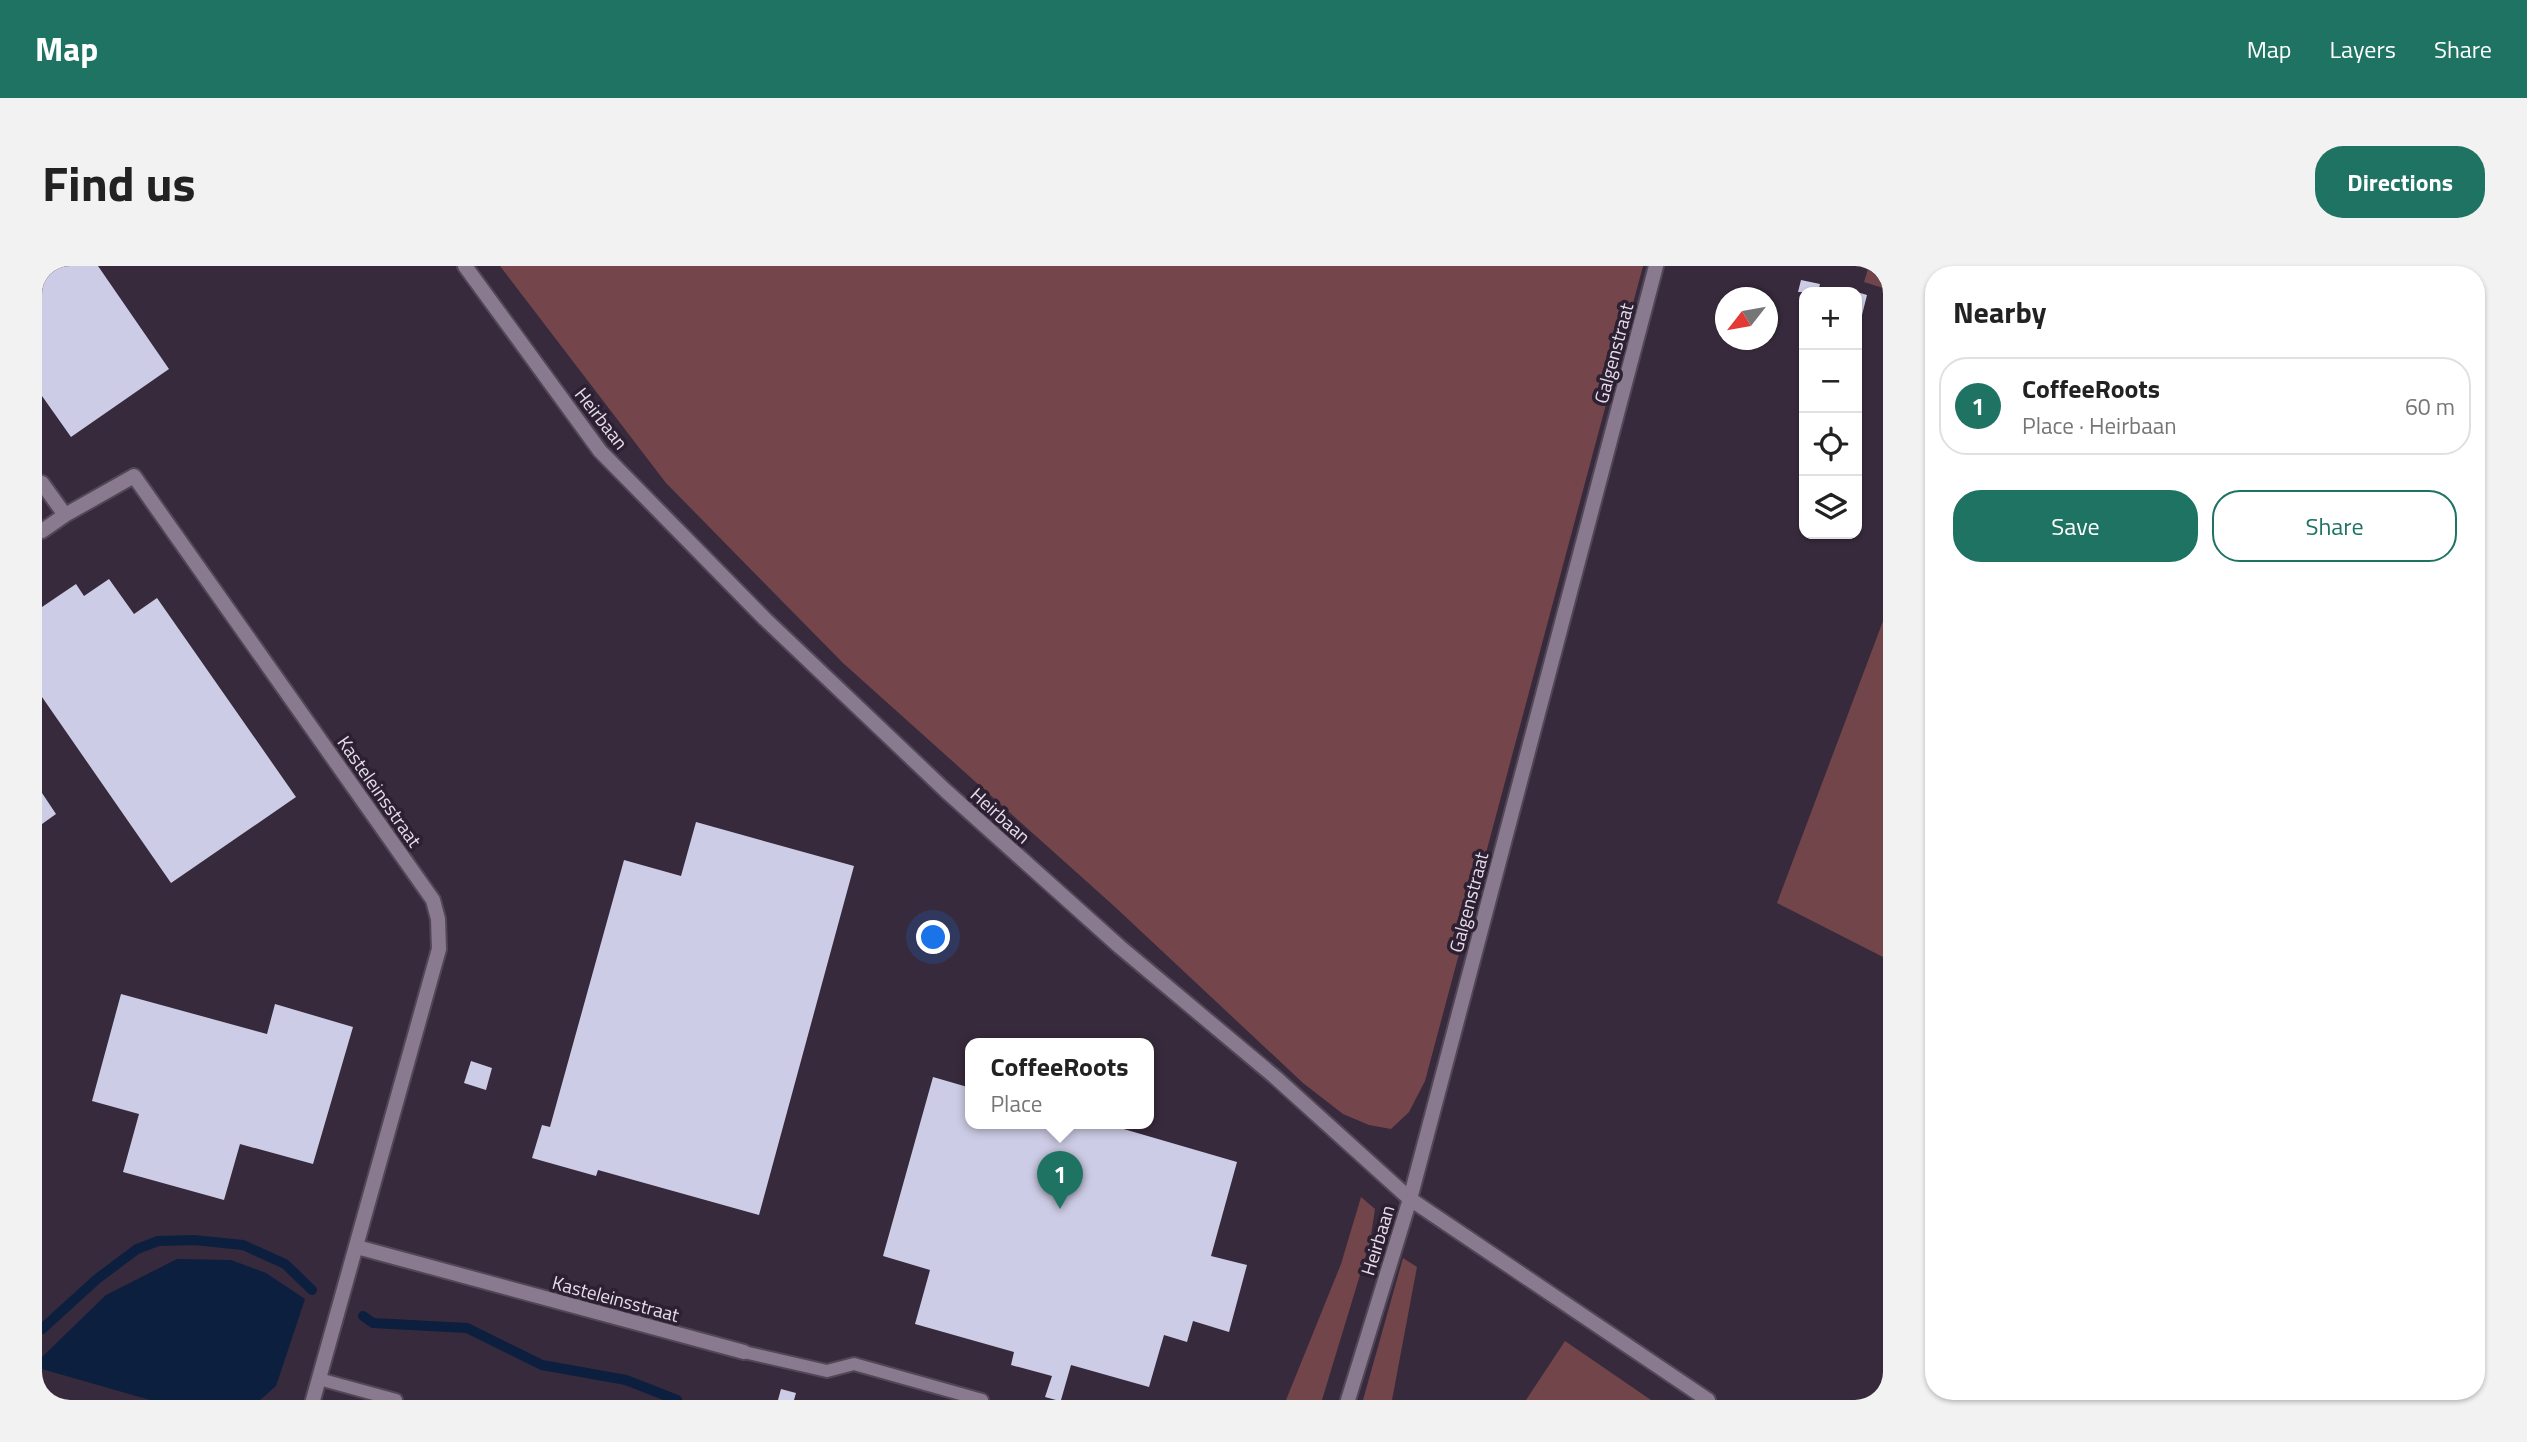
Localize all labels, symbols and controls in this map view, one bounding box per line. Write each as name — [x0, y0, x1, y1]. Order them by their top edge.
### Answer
text: Map — [35, 24, 98, 74]
text: Map — [2247, 31, 2292, 67]
text: Layers — [2330, 31, 2396, 67]
text: Share — [2434, 31, 2492, 67]
text: Find us — [42, 145, 196, 220]
button: Directions — [2315, 146, 2485, 218]
north arrow — [1715, 287, 1778, 350]
map controls — [1799, 287, 1862, 539]
button: + — [1799, 287, 1862, 350]
text: Nearby — [1953, 289, 2046, 335]
street label: Galgenstraat — [1586, 299, 1640, 406]
button: − — [1799, 350, 1862, 413]
text: CoffeeRoots — [2022, 369, 2160, 408]
street label: Heirbaan — [568, 381, 636, 455]
text: 1 — [1972, 389, 1984, 424]
text: 60 m — [2405, 389, 2455, 424]
text: Place · Heirbaan — [2022, 408, 2177, 443]
button: locate — [1799, 413, 1862, 476]
button: layers — [1799, 476, 1862, 539]
button: Save — [1953, 490, 2198, 562]
button: Share — [2212, 490, 2457, 562]
street label: Kasteleinsstraat — [331, 729, 429, 853]
street label: Heirbaan — [964, 780, 1038, 850]
street label: Galgenstraat — [1441, 848, 1495, 955]
your location — [916, 920, 950, 954]
popup — [965, 1038, 1154, 1129]
text: CoffeeRoots — [990, 1047, 1129, 1086]
text: Place — [990, 1086, 1042, 1121]
pin: 1 — [1037, 1151, 1083, 1209]
street label: Heirbaan — [1353, 1201, 1401, 1279]
street label: Kasteleinsstraat — [549, 1267, 683, 1329]

